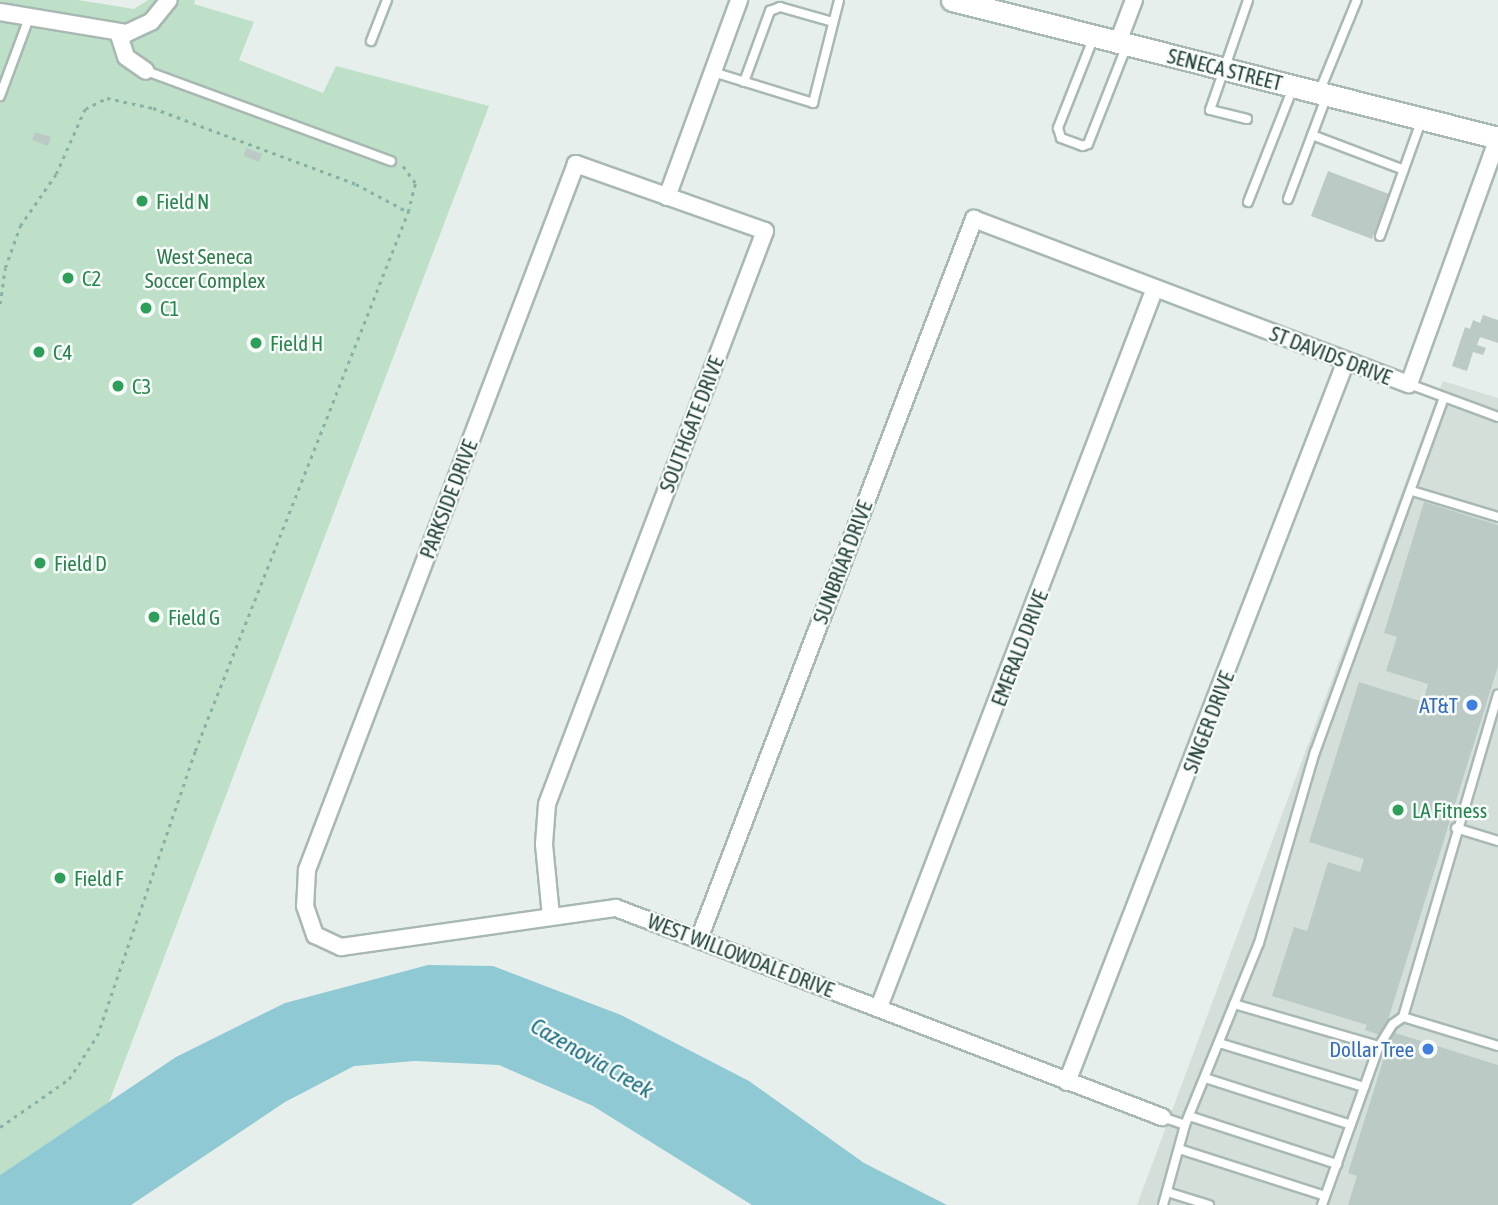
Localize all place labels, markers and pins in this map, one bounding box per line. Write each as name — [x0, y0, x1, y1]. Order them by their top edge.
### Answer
place label: Field N — [156, 188, 209, 214]
marker: Field N — [134, 193, 150, 209]
place label: C2 — [82, 265, 101, 291]
marker: C2 — [60, 270, 76, 286]
place label: C1 — [160, 295, 179, 321]
marker: C1 — [138, 300, 154, 316]
place label: Field H — [270, 330, 323, 356]
marker: Field H — [248, 335, 264, 351]
place label: C4 — [53, 339, 72, 365]
marker: C4 — [31, 344, 47, 360]
place label: C3 — [132, 373, 151, 399]
marker: C3 — [110, 378, 126, 394]
place label: Field D — [54, 550, 107, 576]
marker: Field D — [32, 555, 48, 571]
place label: Field G — [168, 604, 220, 630]
marker: Field G — [146, 609, 162, 625]
place label: AT&T — [1419, 692, 1458, 718]
marker: AT&T — [1464, 697, 1480, 713]
place label: LA Fitness — [1412, 797, 1487, 823]
marker: LA Fitness — [1390, 802, 1406, 818]
place label: Field F — [74, 865, 123, 891]
marker: Field F — [52, 870, 68, 886]
place label: Dollar Tree — [1329, 1036, 1414, 1062]
marker: Dollar Tree — [1420, 1041, 1436, 1057]

